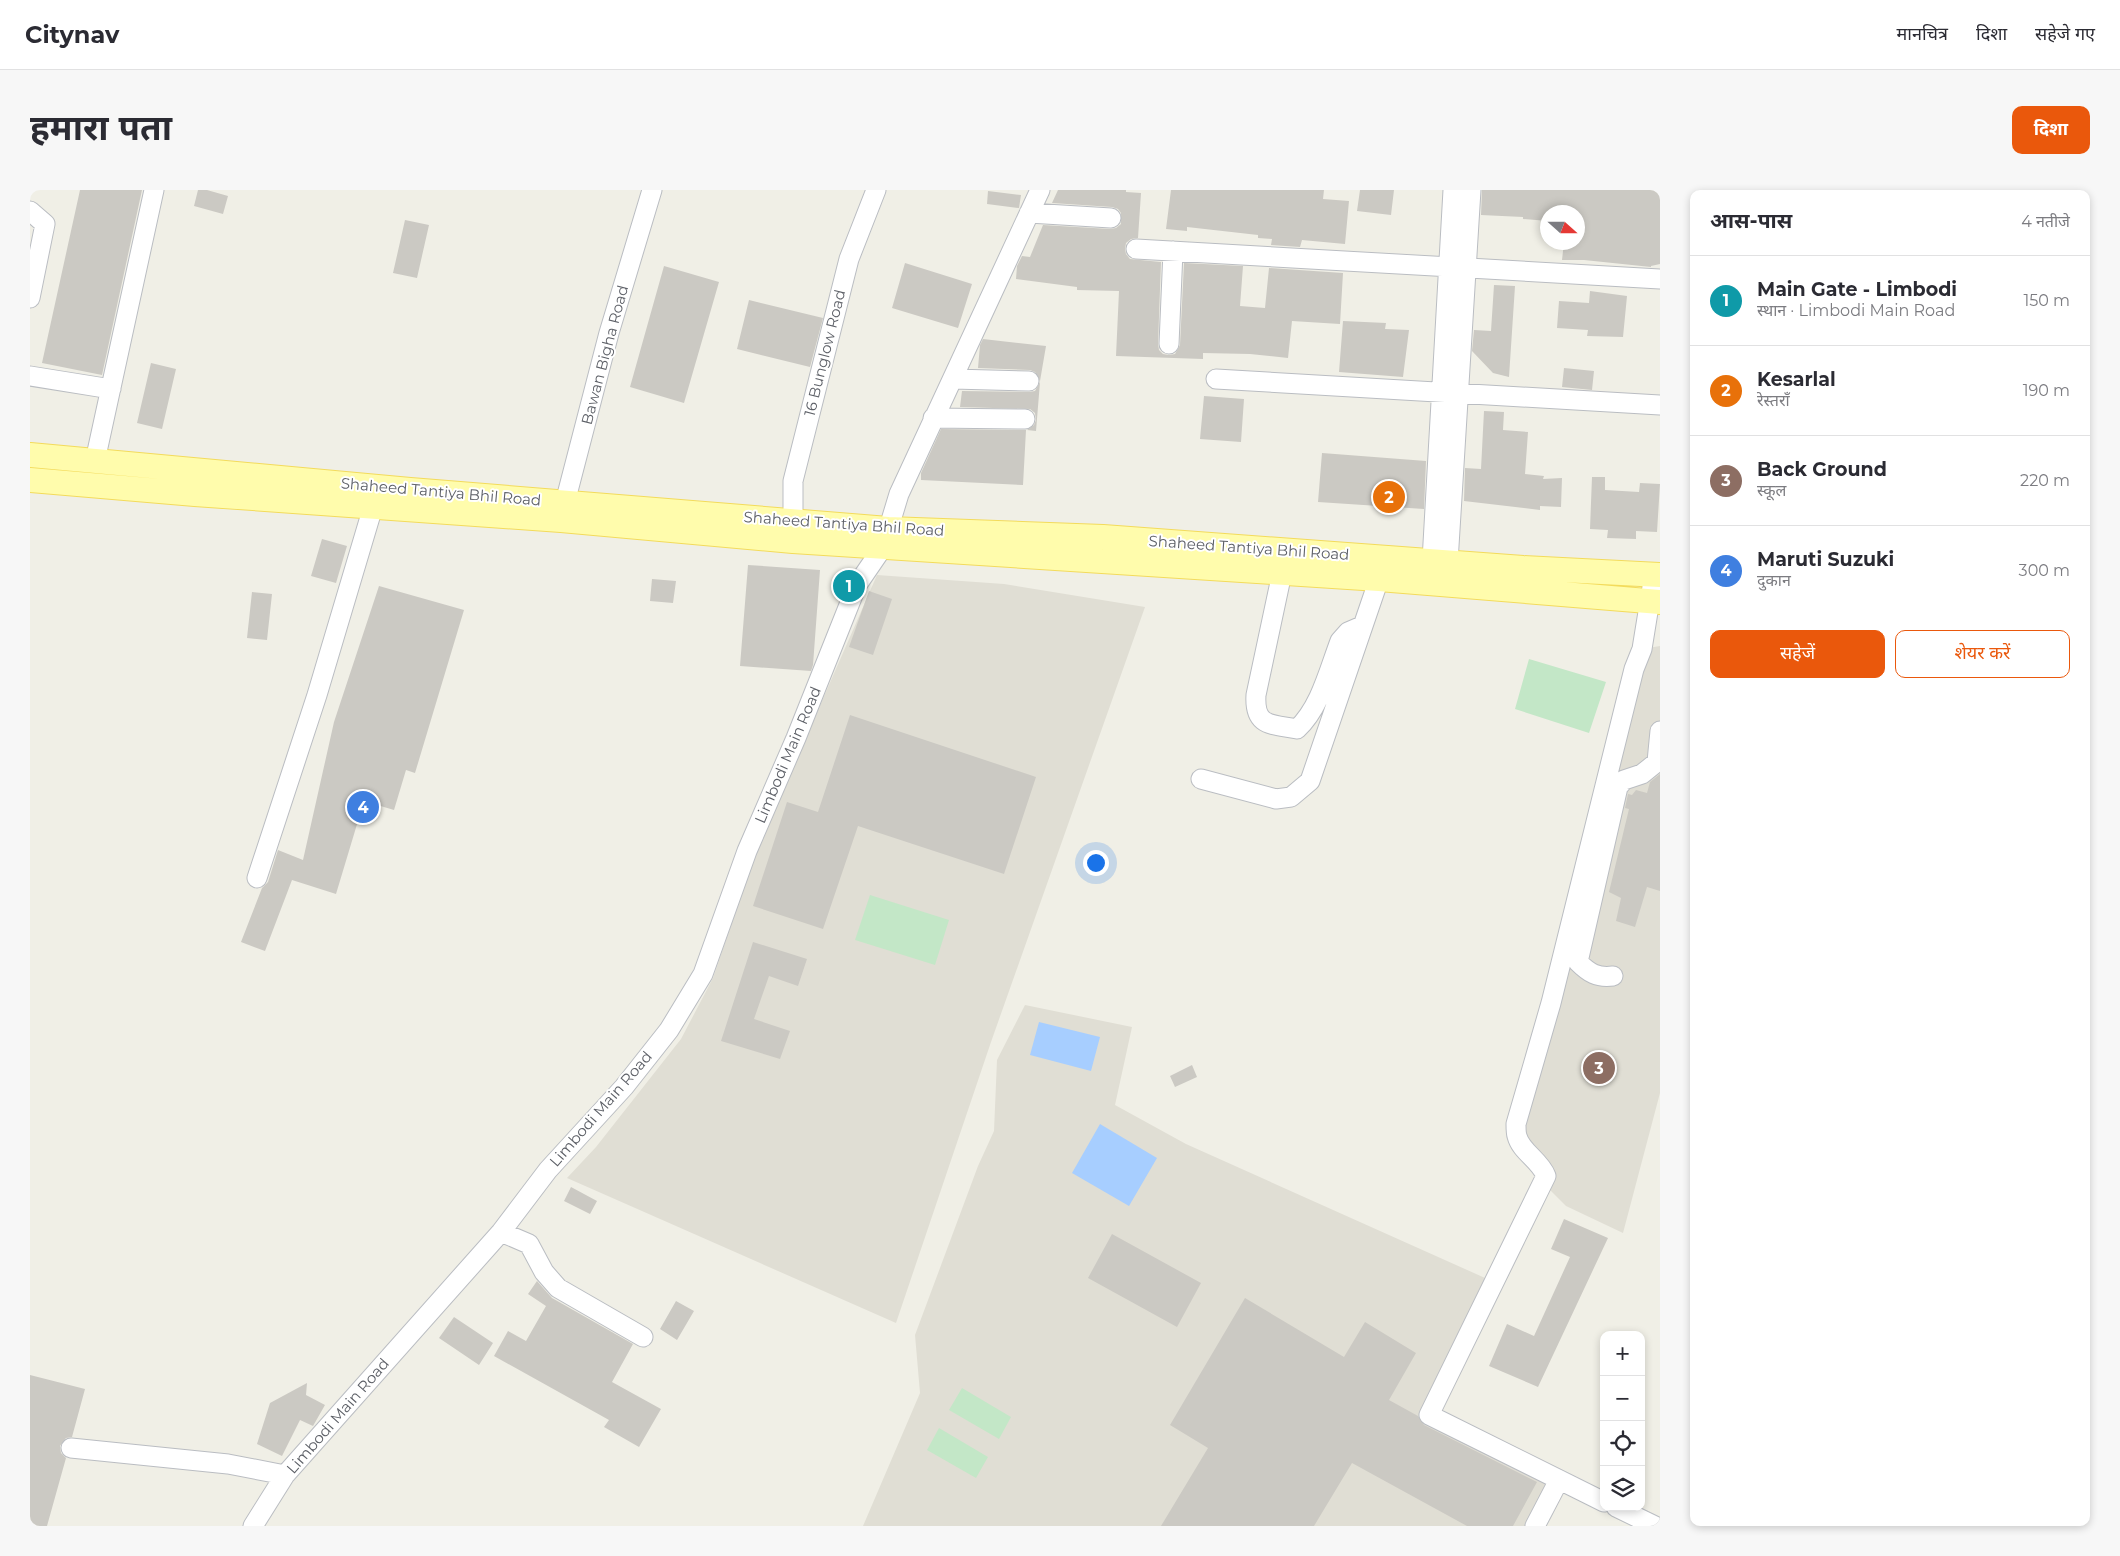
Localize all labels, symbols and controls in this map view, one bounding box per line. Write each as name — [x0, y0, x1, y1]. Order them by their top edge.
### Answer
text: Citynav — [25, 20, 119, 49]
text: मानचित्र — [1897, 23, 1948, 45]
text: दिशा — [1976, 23, 2007, 45]
text: सहेजे गए — [2035, 23, 2095, 45]
text: हमारा पता — [30, 106, 172, 149]
button: दिशा — [2012, 106, 2090, 154]
north arrow — [1540, 205, 1585, 250]
text: आस-पास — [1710, 208, 1792, 233]
text: 4 नतीजे — [2021, 212, 2070, 231]
text: Main Gate - Limbodi — [1757, 278, 1957, 301]
street label: Bawan Bigha Road — [577, 283, 632, 427]
street label: 16 Bunglow Road — [800, 288, 849, 418]
text: 1 — [1723, 291, 1729, 310]
text: 150 m — [2023, 291, 2070, 310]
text: स्थान · Limbodi Main Road — [1757, 301, 1955, 320]
text: Kesarlal — [1757, 368, 1836, 391]
text: 2 — [1721, 381, 1731, 400]
text: 190 m — [2023, 381, 2070, 400]
text: रेस्तराँ — [1757, 391, 1790, 410]
text: Back Ground — [1757, 458, 1887, 481]
text: 3 — [1721, 471, 1731, 490]
text: 220 m — [2020, 471, 2070, 490]
street label: Shaheed Tantiya Bhil Road — [340, 473, 542, 510]
pin: 2 — [1373, 478, 1405, 516]
text: स्कूल — [1757, 481, 1786, 500]
street label: Shaheed Tantiya Bhil Road — [743, 507, 945, 540]
street label: Shaheed Tantiya Bhil Road — [1148, 531, 1350, 564]
text: Maruti Suzuki — [1757, 548, 1894, 571]
text: 4 — [1720, 561, 1732, 580]
text: 300 m — [2019, 561, 2070, 580]
pin: 1 — [833, 567, 865, 605]
text: दुकान — [1757, 571, 1791, 590]
button: सहेजें — [1710, 630, 1885, 678]
button: शेयर करें — [1895, 630, 2070, 678]
street label: Limbodi Main Road — [750, 683, 825, 826]
pin: 4 — [347, 788, 379, 826]
your location — [1083, 850, 1109, 876]
street label: Limbodi Main Road — [545, 1047, 656, 1170]
pin: 3 — [1583, 1049, 1615, 1087]
map controls — [1600, 1331, 1645, 1511]
button: + — [1600, 1331, 1645, 1376]
street label: Limbodi Main Road — [282, 1354, 393, 1477]
button: − — [1600, 1376, 1645, 1421]
button: locate — [1600, 1421, 1645, 1466]
button: layers — [1600, 1466, 1645, 1511]

